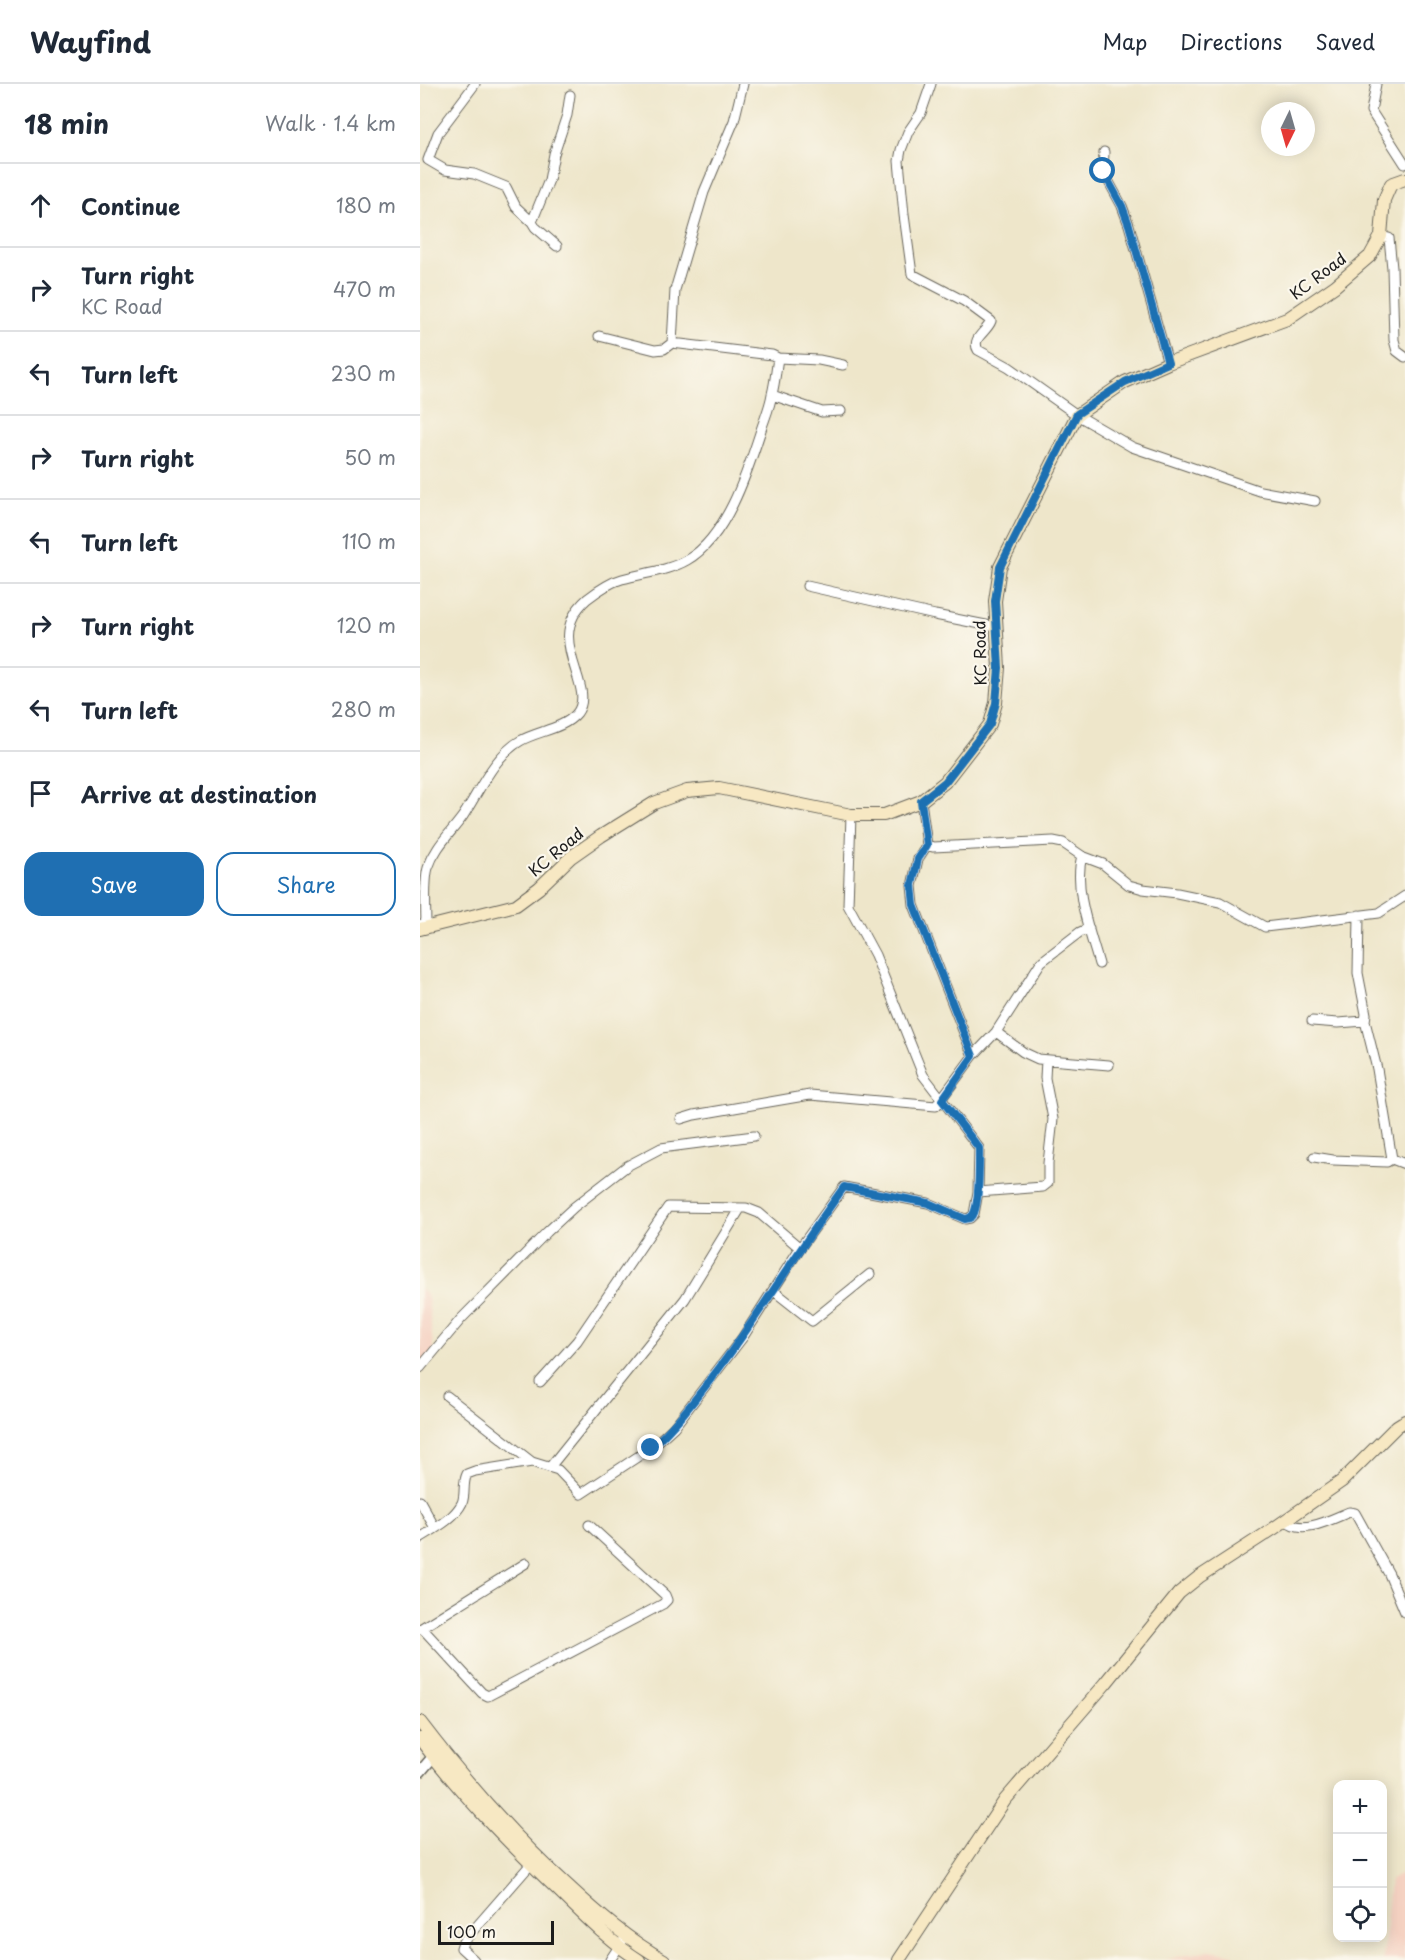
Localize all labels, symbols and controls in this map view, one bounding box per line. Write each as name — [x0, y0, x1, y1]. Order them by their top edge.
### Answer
text: Wayfind — [30, 20, 151, 63]
text: Map — [1102, 25, 1147, 57]
text: Directions — [1180, 25, 1282, 57]
text: Saved — [1315, 25, 1375, 57]
north arrow — [1261, 102, 1315, 156]
text: 18 min — [24, 104, 109, 143]
text: Walk · 1.4 km — [265, 108, 396, 138]
route start — [1089, 157, 1115, 183]
icon: ahead — [24, 189, 57, 222]
text: Continue — [81, 189, 180, 222]
text: 180 m — [336, 190, 396, 220]
street label: KC Road — [1284, 246, 1351, 304]
text: Turn right — [81, 258, 194, 291]
icon: right — [24, 273, 57, 306]
text: 470 m — [333, 274, 396, 304]
text: KC Road — [81, 291, 163, 321]
icon: left — [24, 357, 57, 390]
text: Turn left — [81, 357, 178, 390]
text: 230 m — [331, 358, 396, 388]
icon: right — [24, 441, 57, 474]
text: Turn right — [81, 441, 194, 474]
text: 50 m — [344, 442, 396, 472]
icon: left — [24, 525, 57, 558]
text: Turn left — [81, 525, 178, 558]
text: 110 m — [342, 526, 396, 556]
icon: right — [24, 609, 57, 642]
text: Turn right — [81, 609, 194, 642]
text: 120 m — [337, 610, 396, 640]
street label: KC Road — [966, 620, 992, 686]
icon: left — [24, 693, 57, 726]
text: Turn left — [81, 693, 178, 726]
text: 280 m — [331, 694, 396, 724]
icon: arrive — [24, 777, 57, 810]
text: Arrive at destination — [81, 777, 317, 810]
street label: KC Road — [523, 821, 588, 881]
button: Save — [24, 852, 204, 916]
button: Share — [216, 852, 396, 916]
route end — [637, 1434, 663, 1460]
map controls — [1333, 1780, 1387, 1942]
button: + — [1333, 1780, 1387, 1834]
button: − — [1333, 1834, 1387, 1888]
button: locate — [1333, 1888, 1387, 1942]
scale bar — [438, 1918, 554, 1946]
text: 100 m — [447, 1919, 496, 1943]

